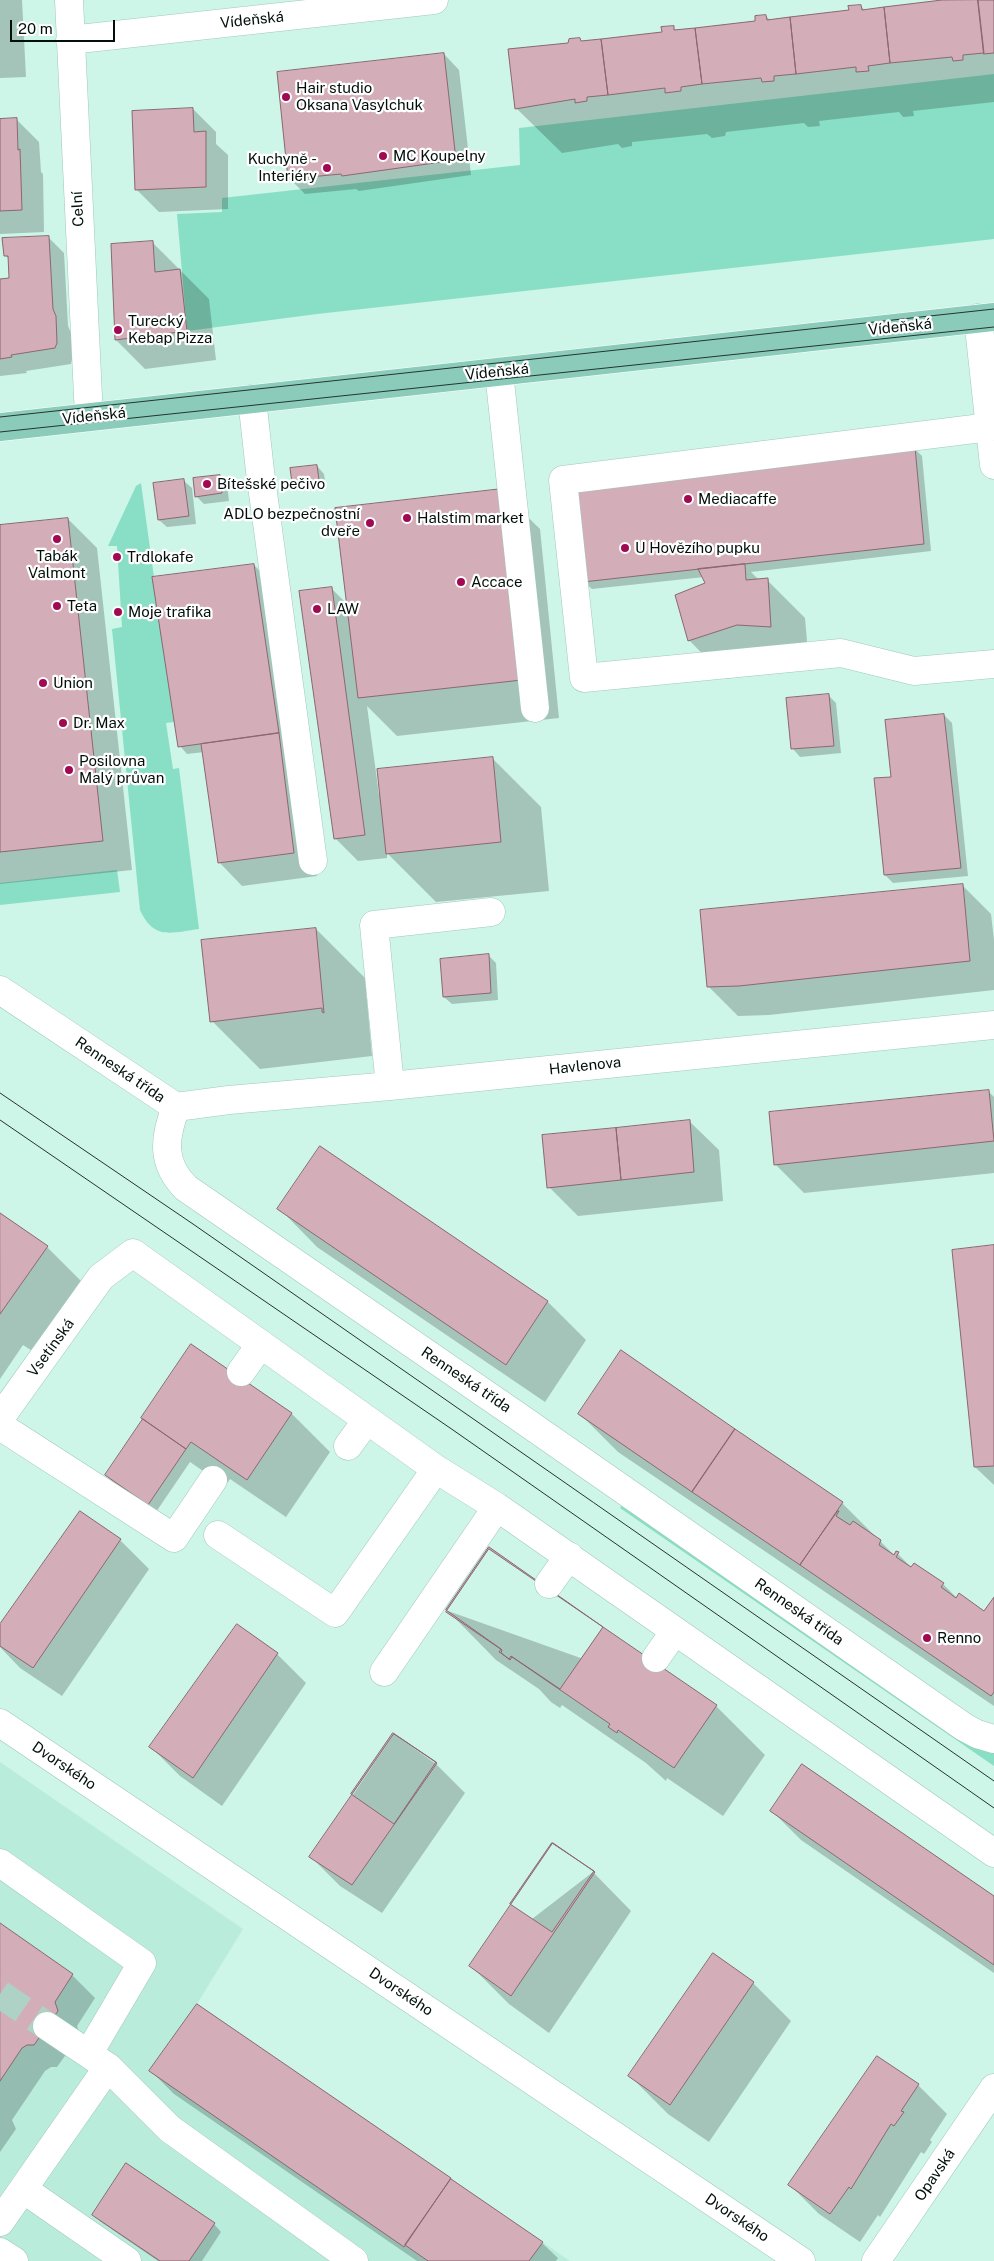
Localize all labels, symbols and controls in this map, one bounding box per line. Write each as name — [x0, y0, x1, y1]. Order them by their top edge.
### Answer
street label: Vídeňská — [219, 8, 285, 32]
scale bar — [12, 10, 118, 42]
text: 20 m — [18, 20, 53, 37]
place label: Hair studio Oksana Vasylchuk — [296, 79, 423, 114]
marker: Hair studio Oksana Vasylchuk — [280, 91, 292, 103]
place label: MC Koupelny — [393, 147, 486, 165]
place label: Kuchyně - Interiéry — [248, 150, 317, 185]
marker: MC Koupelny — [377, 150, 389, 162]
marker: Kuchyně - Interiéry — [321, 162, 333, 174]
street label: Celní — [68, 191, 88, 227]
place label: Turecký Kebap Pizza — [128, 312, 212, 347]
street label: Vídeňská — [867, 315, 933, 339]
marker: Turecký Kebap Pizza — [112, 324, 124, 336]
street label: Vídeňská — [464, 360, 530, 384]
street label: Vídeňská — [61, 404, 127, 428]
place label: Bítešské pečivo — [217, 475, 325, 493]
marker: Bítešské pečivo — [201, 478, 213, 490]
place label: Mediacaffe — [698, 490, 777, 508]
marker: Mediacaffe — [682, 493, 694, 505]
place label: ADLO bezpečnostní dveře — [223, 505, 360, 540]
place label: Halstim market — [417, 509, 524, 527]
marker: Halstim market — [401, 512, 413, 524]
marker: ADLO bezpečnostní dveře — [364, 517, 376, 529]
marker: Tabák Valmont — [51, 533, 63, 545]
place label: U Hovězího pupku — [635, 539, 760, 557]
marker: U Hovězího pupku — [619, 542, 631, 554]
place label: Tabák Valmont — [28, 547, 86, 582]
place label: Trdlokafe — [127, 548, 193, 566]
marker: Trdlokafe — [111, 551, 123, 563]
place label: Accace — [471, 573, 523, 591]
marker: Accace — [455, 576, 467, 588]
place label: Teta — [67, 597, 97, 615]
marker: Teta — [51, 600, 63, 612]
place label: LAW — [327, 600, 359, 618]
place label: Moje trafika — [128, 603, 211, 621]
marker: LAW — [311, 603, 323, 615]
marker: Moje trafika — [112, 606, 124, 618]
place label: Union — [53, 674, 93, 692]
marker: Union — [37, 677, 49, 689]
place label: Dr. Max — [73, 714, 125, 732]
marker: Dr. Max — [57, 717, 69, 729]
place label: Posilovna Malý průvan — [79, 752, 164, 787]
marker: Posilovna Malý průvan — [63, 764, 75, 776]
street label: Renneská třída — [72, 1033, 168, 1107]
street label: Havlenova — [548, 1053, 622, 1079]
street label: Vsetínská — [24, 1315, 78, 1381]
street label: Renneská třída — [418, 1343, 514, 1417]
street label: Renneská třída — [751, 1575, 847, 1649]
place label: Renno — [937, 1629, 981, 1647]
marker: Renno — [921, 1632, 933, 1644]
street label: Dvorského — [29, 1738, 99, 1794]
street label: Dvorského — [366, 1964, 436, 2020]
street label: Opavská — [911, 2145, 959, 2205]
street label: Dvorského — [702, 2190, 772, 2246]

